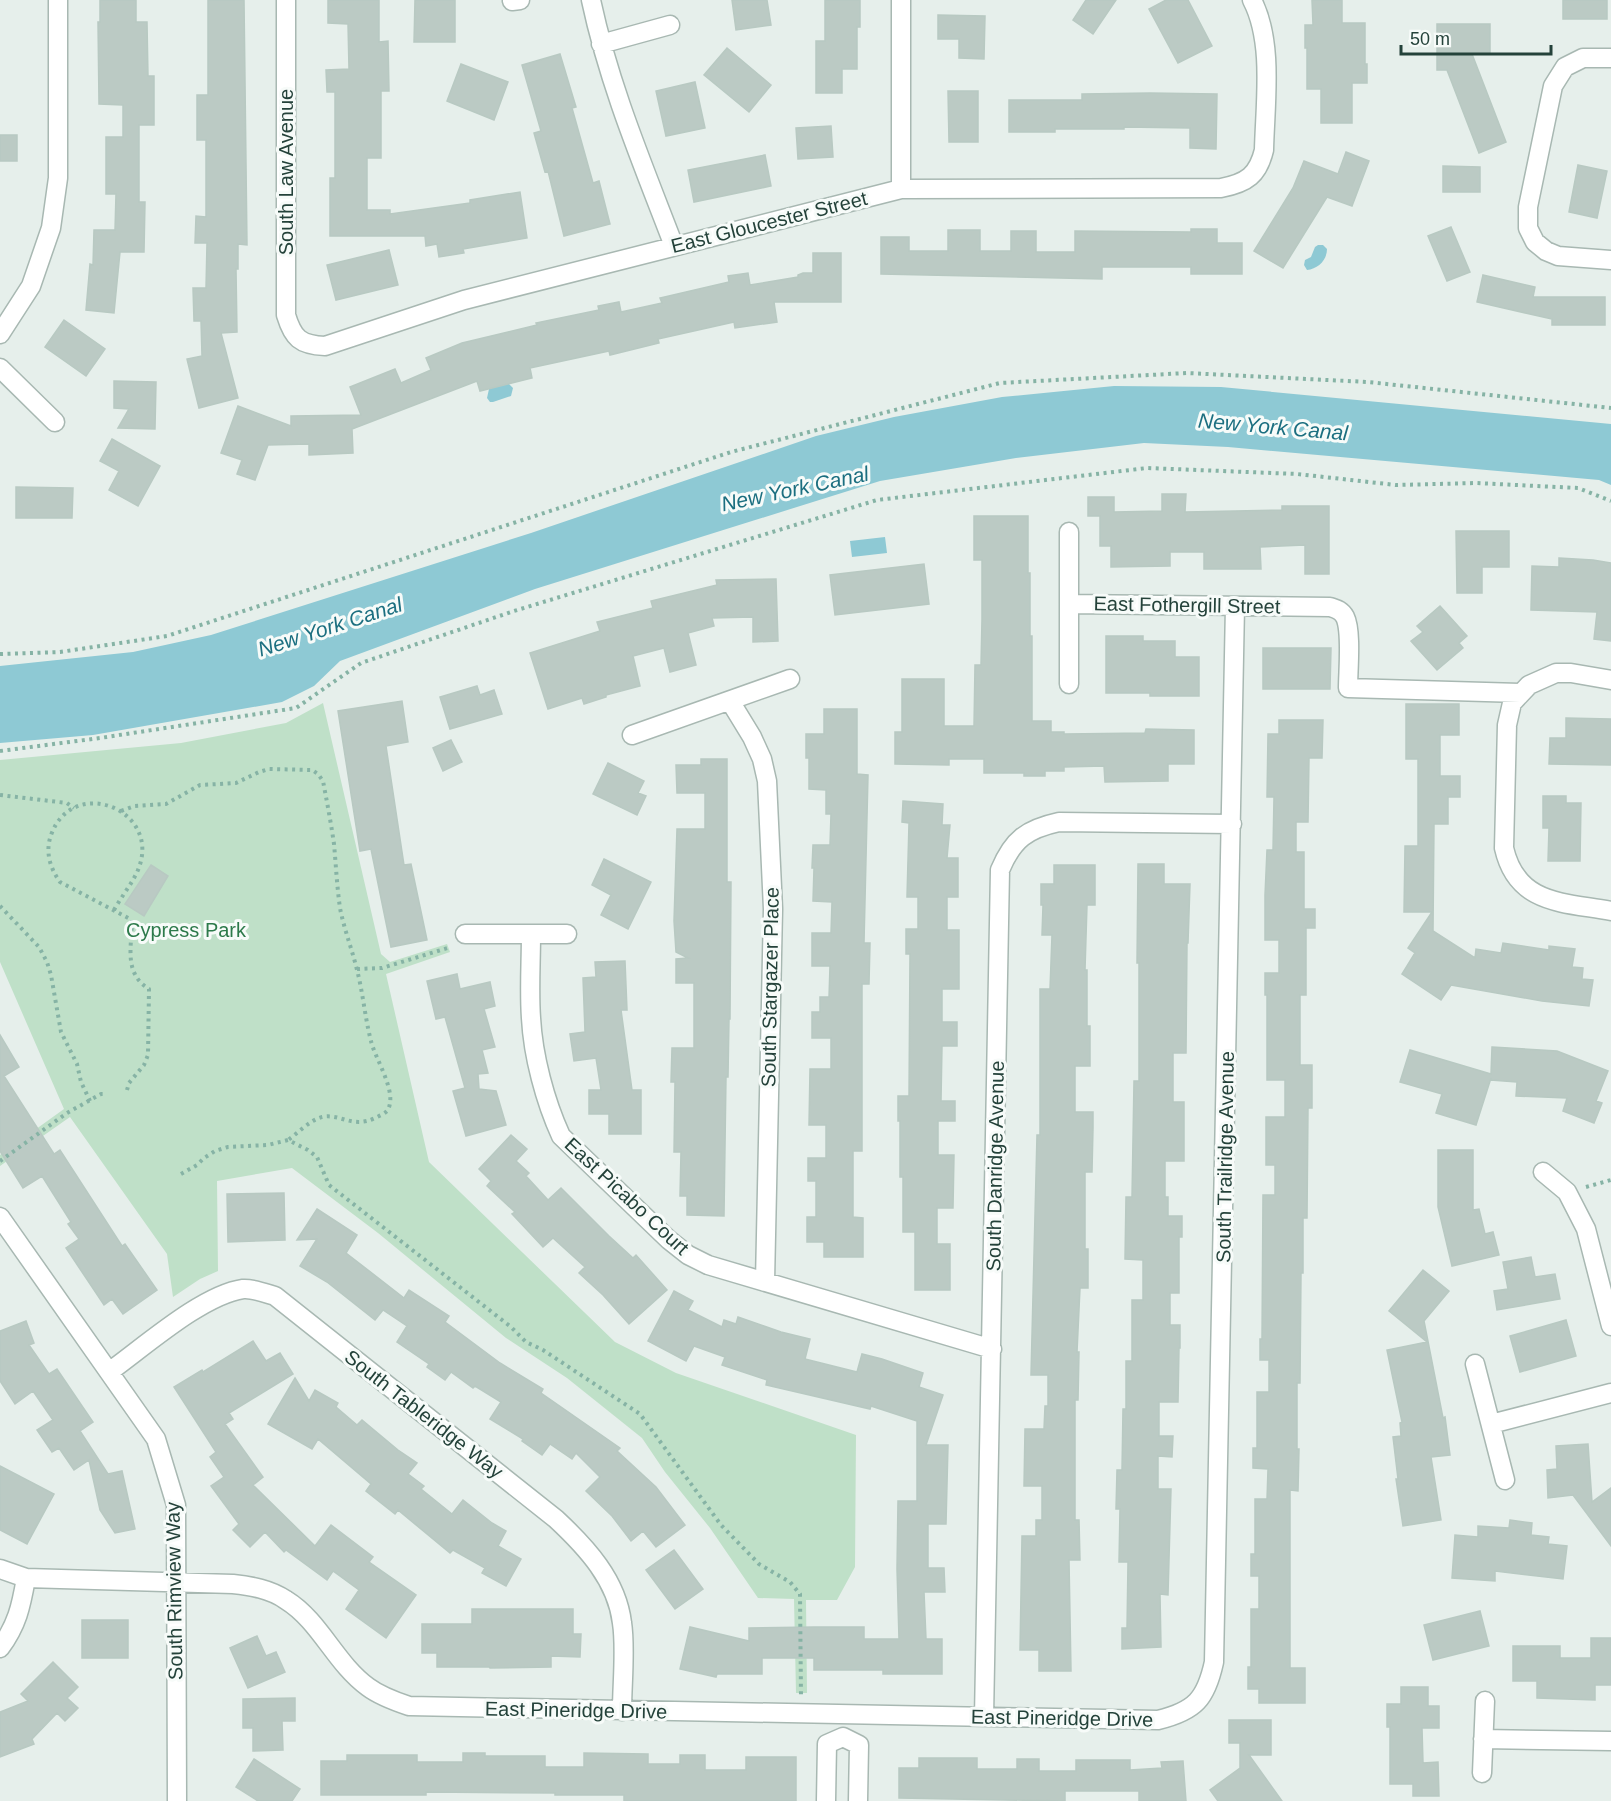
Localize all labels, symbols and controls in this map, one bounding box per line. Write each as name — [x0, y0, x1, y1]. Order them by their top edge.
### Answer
scale bar — [1401, 18, 1551, 56]
text: 50 m — [1410, 29, 1450, 49]
street label: South Law Avenue — [275, 89, 297, 255]
street label: East Gloucester Street — [669, 187, 870, 257]
water label: New York Canal — [1197, 409, 1350, 445]
water label: New York Canal — [719, 461, 872, 515]
water label: New York Canal — [255, 592, 406, 661]
street label: East Fothergill Street — [1093, 592, 1281, 618]
street label: South Stargazer Place — [757, 887, 783, 1087]
park label: Cypress Park — [126, 919, 247, 941]
street label: South Trailridge Avenue — [1212, 1051, 1238, 1263]
street label: South Danridge Avenue — [982, 1060, 1008, 1272]
street label: East Picabo Court — [561, 1133, 694, 1259]
street label: South Tableridge Way — [341, 1345, 507, 1483]
street label: South Rimview Way — [161, 1502, 187, 1680]
street label: East Pineridge Drive — [485, 1697, 667, 1723]
street label: East Pineridge Drive — [971, 1705, 1153, 1731]

